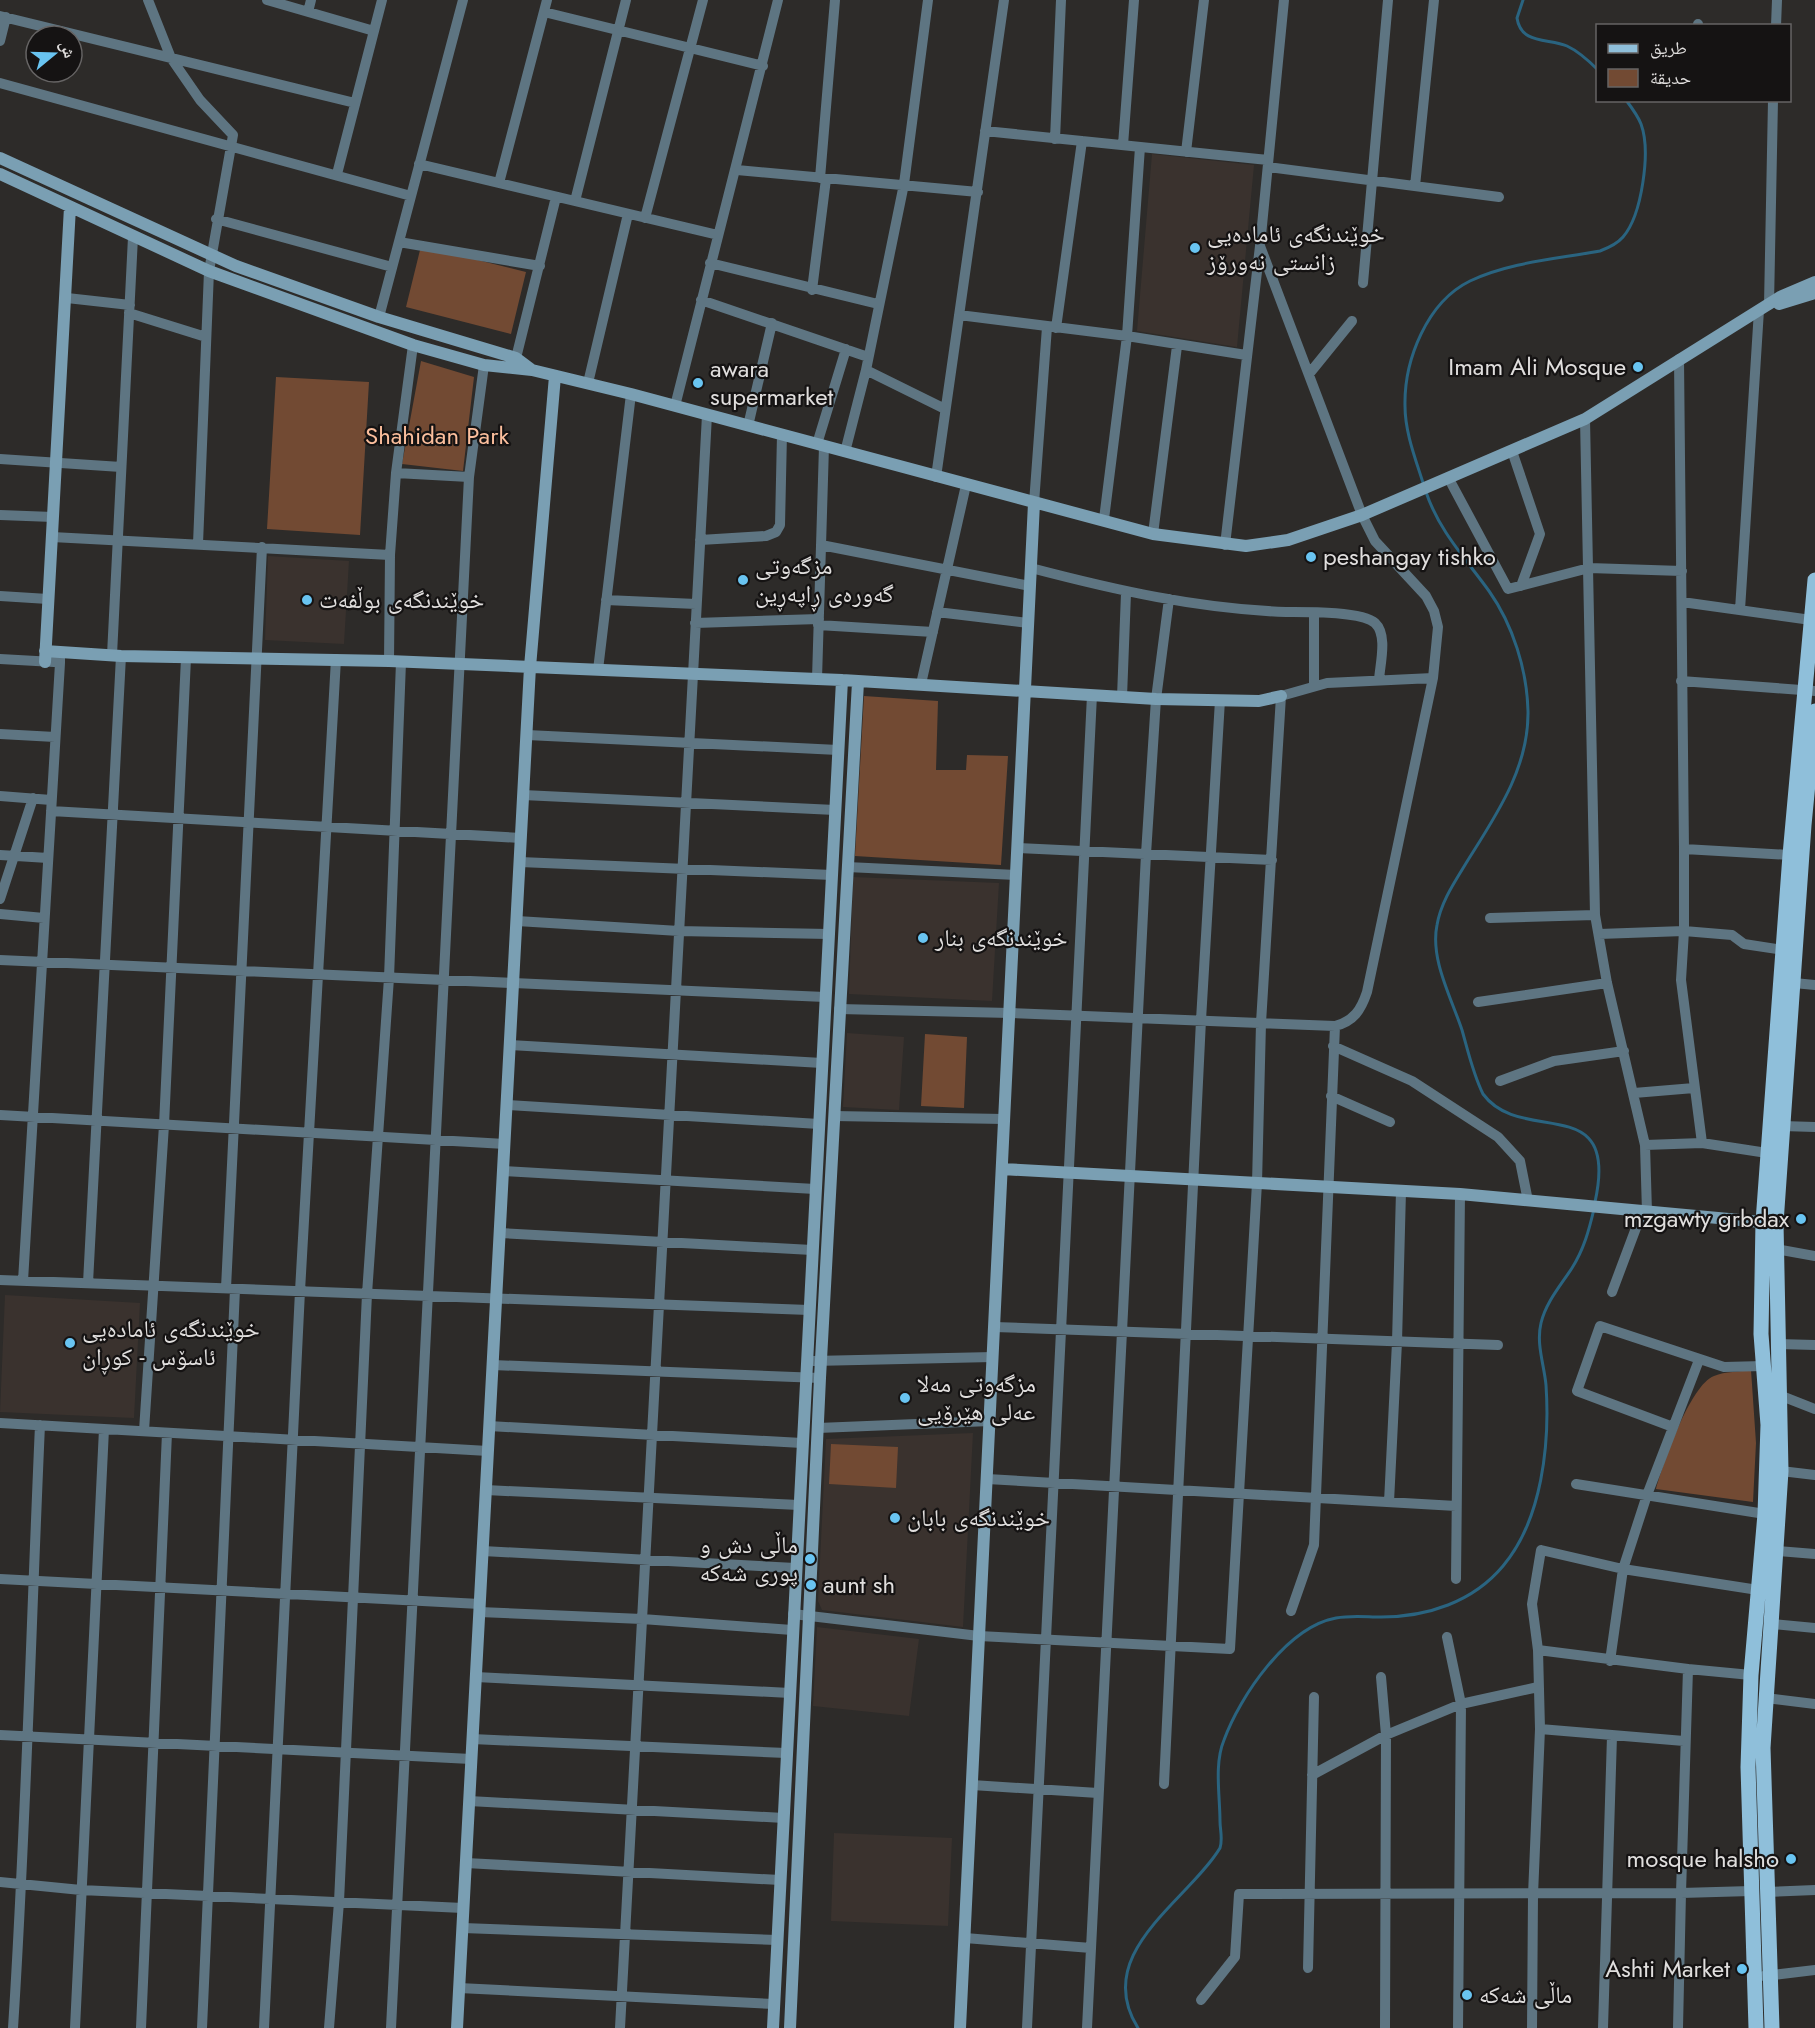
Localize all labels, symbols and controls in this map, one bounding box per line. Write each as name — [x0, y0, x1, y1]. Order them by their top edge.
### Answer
north arrow — [24, 24, 84, 84]
legend — [1596, 24, 1791, 102]
text: طريق — [1650, 35, 1687, 61]
text: ش — [54, 38, 81, 61]
text: حديقة — [1650, 65, 1691, 91]
place label: خوێندنگەی ئامادەیی زانستی نەورۆز — [1206, 216, 1385, 279]
marker: خوێندنگەی ئامادەیی زانستی نەورۆز — [1188, 241, 1202, 255]
place label: Imam Ali Mosque — [1448, 349, 1626, 384]
place label: awara supermarket — [710, 351, 834, 414]
marker: Imam Ali Mosque — [1631, 360, 1645, 374]
marker: awara supermarket — [691, 376, 705, 390]
park label: Shahidan Park — [365, 418, 509, 453]
place label: peshangay tishko — [1323, 539, 1496, 574]
place label: مزگەوتی گەورەی ڕاپەڕین — [755, 548, 894, 612]
marker: peshangay tishko — [1304, 550, 1318, 564]
marker: مزگەوتی گەورەی ڕاپەڕین — [736, 573, 750, 587]
place label: خوێندنگەی بوڵفەت — [319, 582, 484, 617]
marker: خوێندنگەی بوڵفەت — [300, 593, 314, 607]
place label: خوێندنگەی بنار — [934, 920, 1068, 955]
marker: خوێندنگەی بنار — [916, 931, 930, 945]
place label: mzgawty grbdax — [1624, 1201, 1790, 1236]
marker: mzgawty grbdax — [1794, 1212, 1808, 1226]
place label: خوێندنگەی ئامادەیی ئاسۆس - کوڕان — [82, 1311, 260, 1375]
marker: خوێندنگەی ئامادەیی ئاسۆس - کوڕان — [63, 1336, 77, 1350]
place label: مزگەوتی مەلا عەلی هێرۆیی — [917, 1366, 1036, 1429]
marker: مزگەوتی مەلا عەلی هێرۆیی — [898, 1391, 912, 1405]
place label: خوێندنگەی بابان — [907, 1500, 1050, 1535]
marker: خوێندنگەی بابان — [888, 1511, 902, 1525]
place label: ماڵی دش و پوری شەکە — [700, 1527, 798, 1590]
marker: ماڵی دش و پوری شەکە — [803, 1552, 817, 1566]
place label: aunt sh — [823, 1567, 895, 1602]
marker: aunt sh — [804, 1578, 818, 1592]
place label: mosque halsho — [1627, 1841, 1779, 1876]
marker: mosque halsho — [1784, 1852, 1798, 1866]
place label: Ashti Market — [1605, 1951, 1730, 1986]
marker: Ashti Market — [1735, 1962, 1749, 1976]
place label: ماڵی شەکە — [1479, 1977, 1572, 2012]
marker: ماڵی شەکە — [1460, 1988, 1474, 2002]

